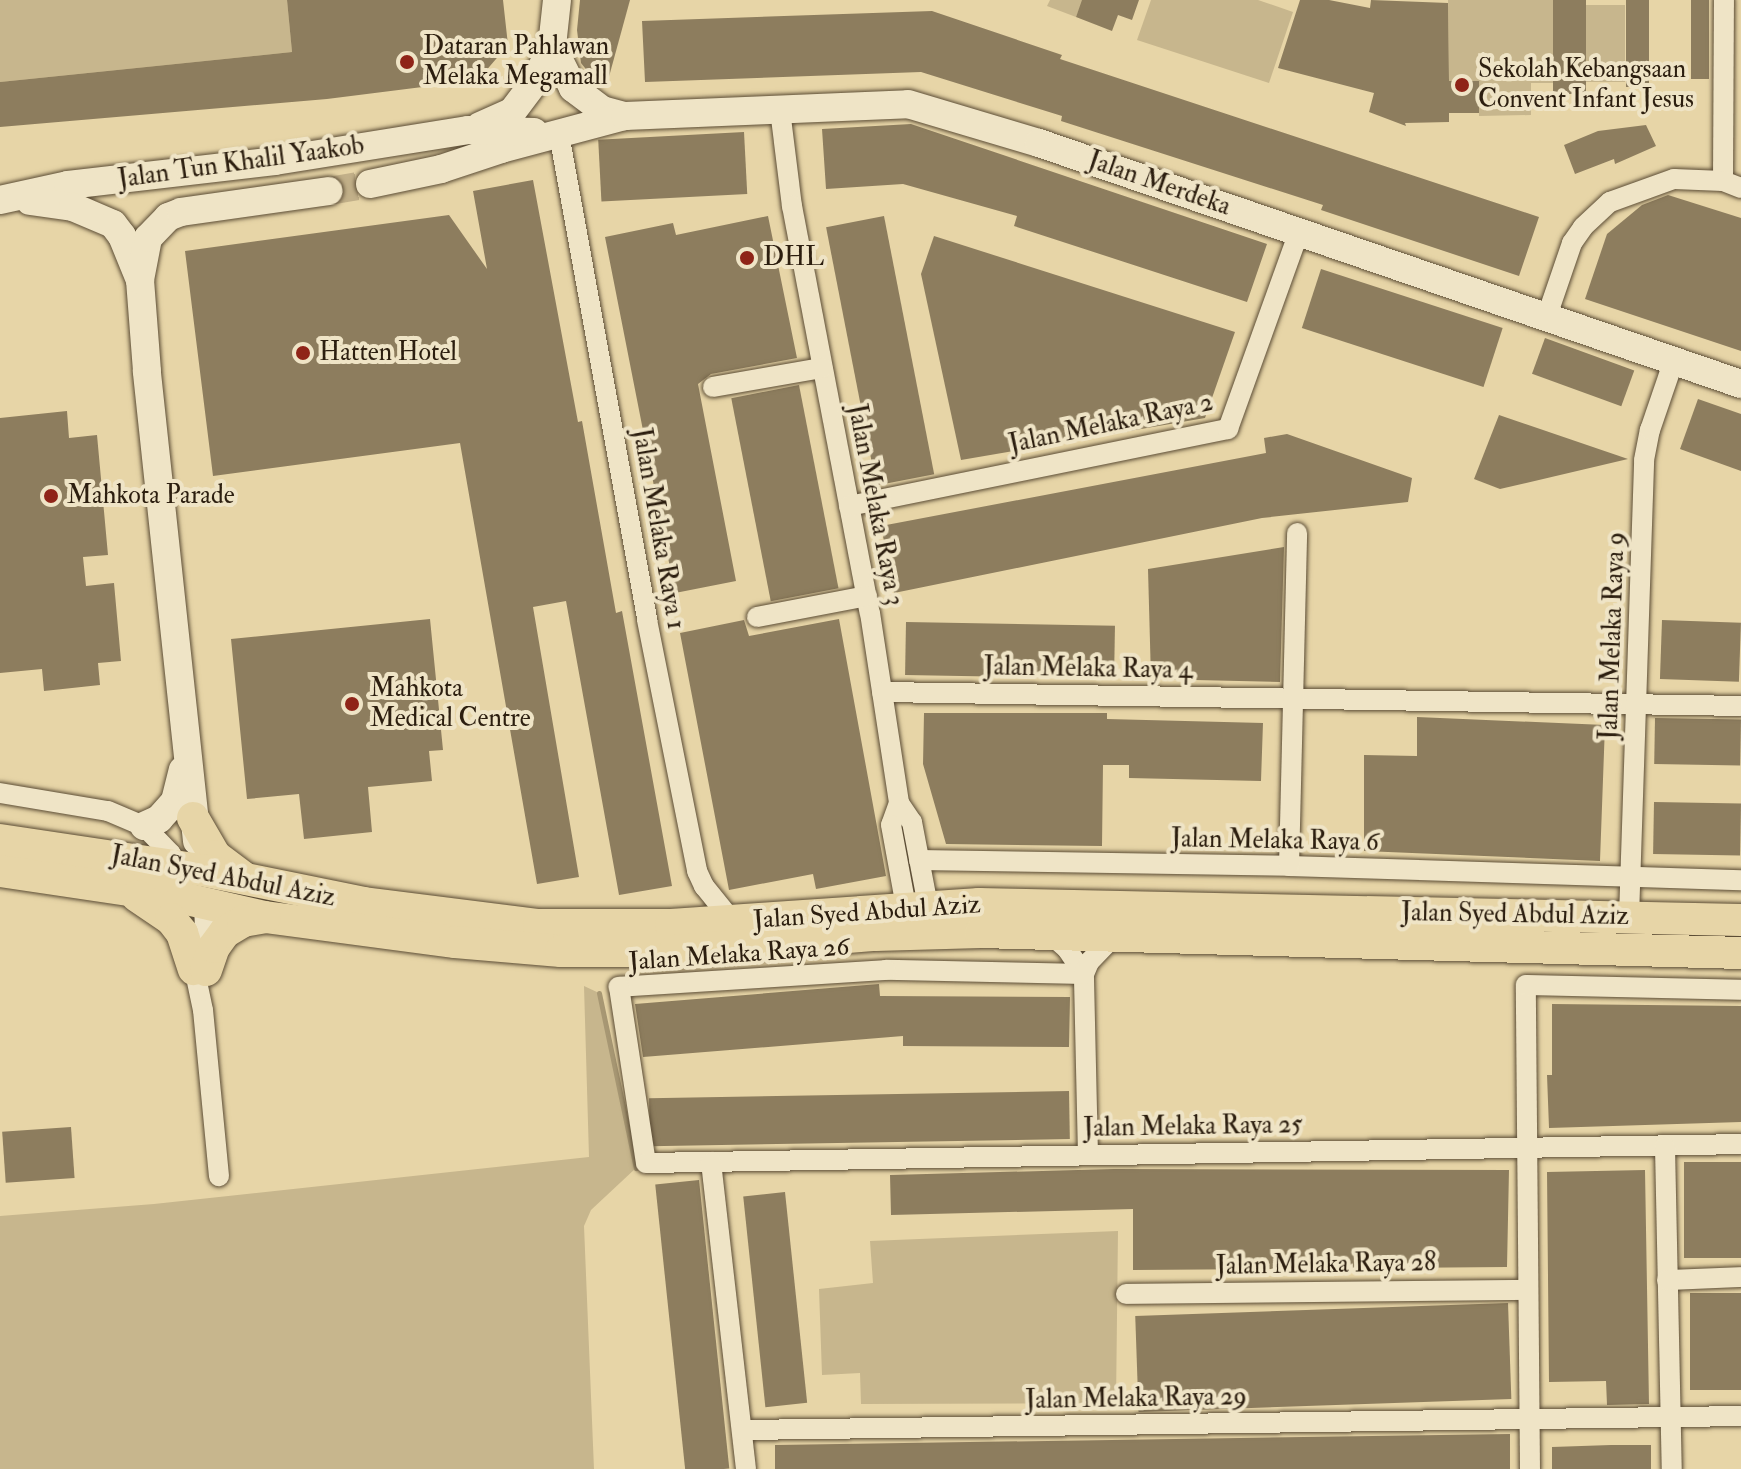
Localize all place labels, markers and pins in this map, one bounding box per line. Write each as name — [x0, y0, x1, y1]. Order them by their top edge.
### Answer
place label: Dataran Pahlawan Melaka Megamall — [423, 31, 609, 92]
marker: Dataran Pahlawan Melaka Megamall — [398, 53, 416, 71]
place label: Sekolah Kebangsaan Convent Infant Jesus — [1478, 54, 1694, 116]
marker: Sekolah Kebangsaan Convent Infant Jesus — [1453, 76, 1471, 94]
place label: DHL — [763, 242, 824, 274]
marker: DHL — [738, 249, 756, 267]
place label: Hatten Hotel — [319, 337, 457, 369]
marker: Hatten Hotel — [294, 344, 312, 362]
place label: Mahkota Parade — [67, 480, 235, 512]
marker: Mahkota Parade — [42, 487, 60, 505]
place label: Mahkota Medical Centre — [370, 673, 531, 734]
marker: Mahkota Medical Centre — [341, 693, 363, 715]

